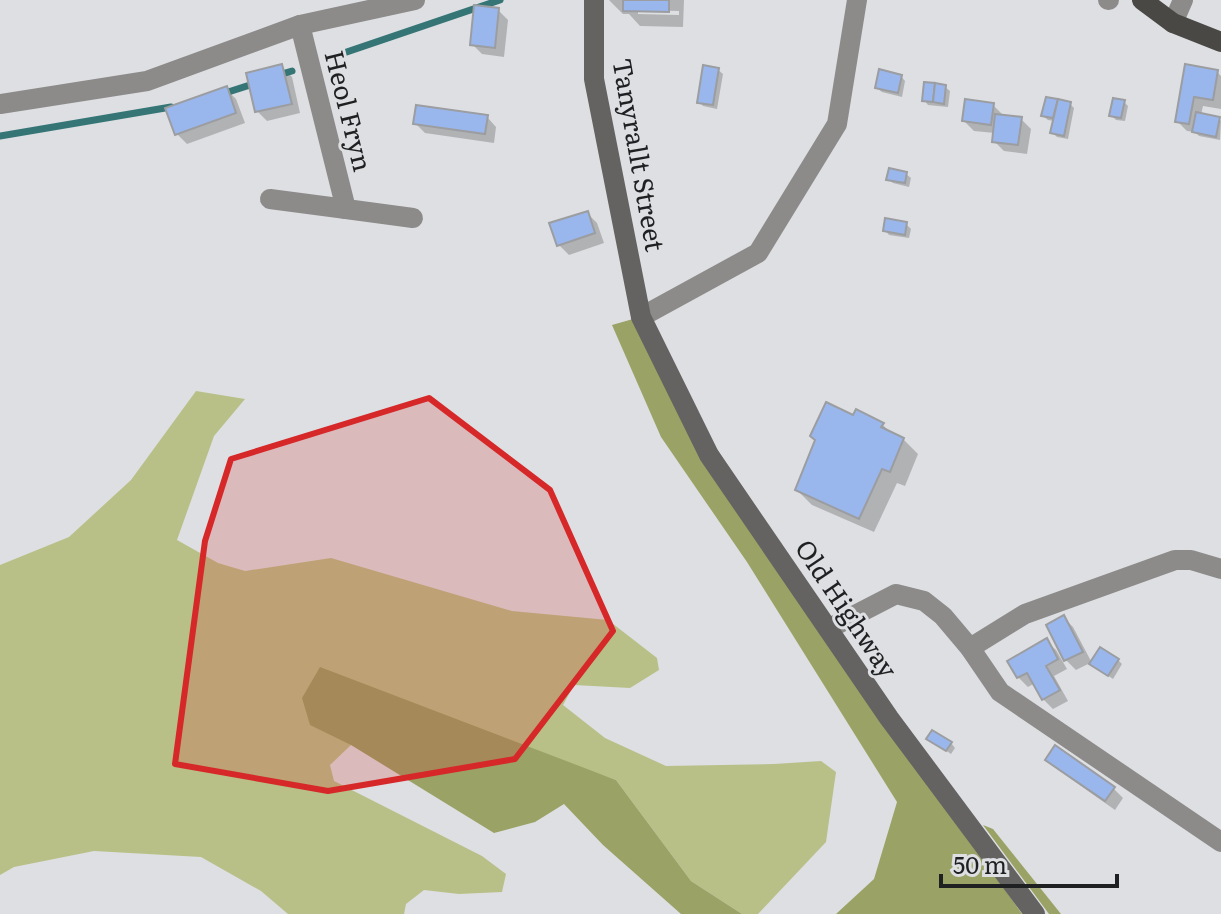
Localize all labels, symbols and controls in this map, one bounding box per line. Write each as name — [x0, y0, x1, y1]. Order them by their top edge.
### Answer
street label: Heol Fryn — [317, 46, 384, 175]
street label: Tanyrallt Street — [604, 55, 677, 255]
street label: Old Highway — [787, 530, 909, 685]
scale bar — [941, 838, 1117, 888]
text: 50 m — [953, 846, 1007, 881]

